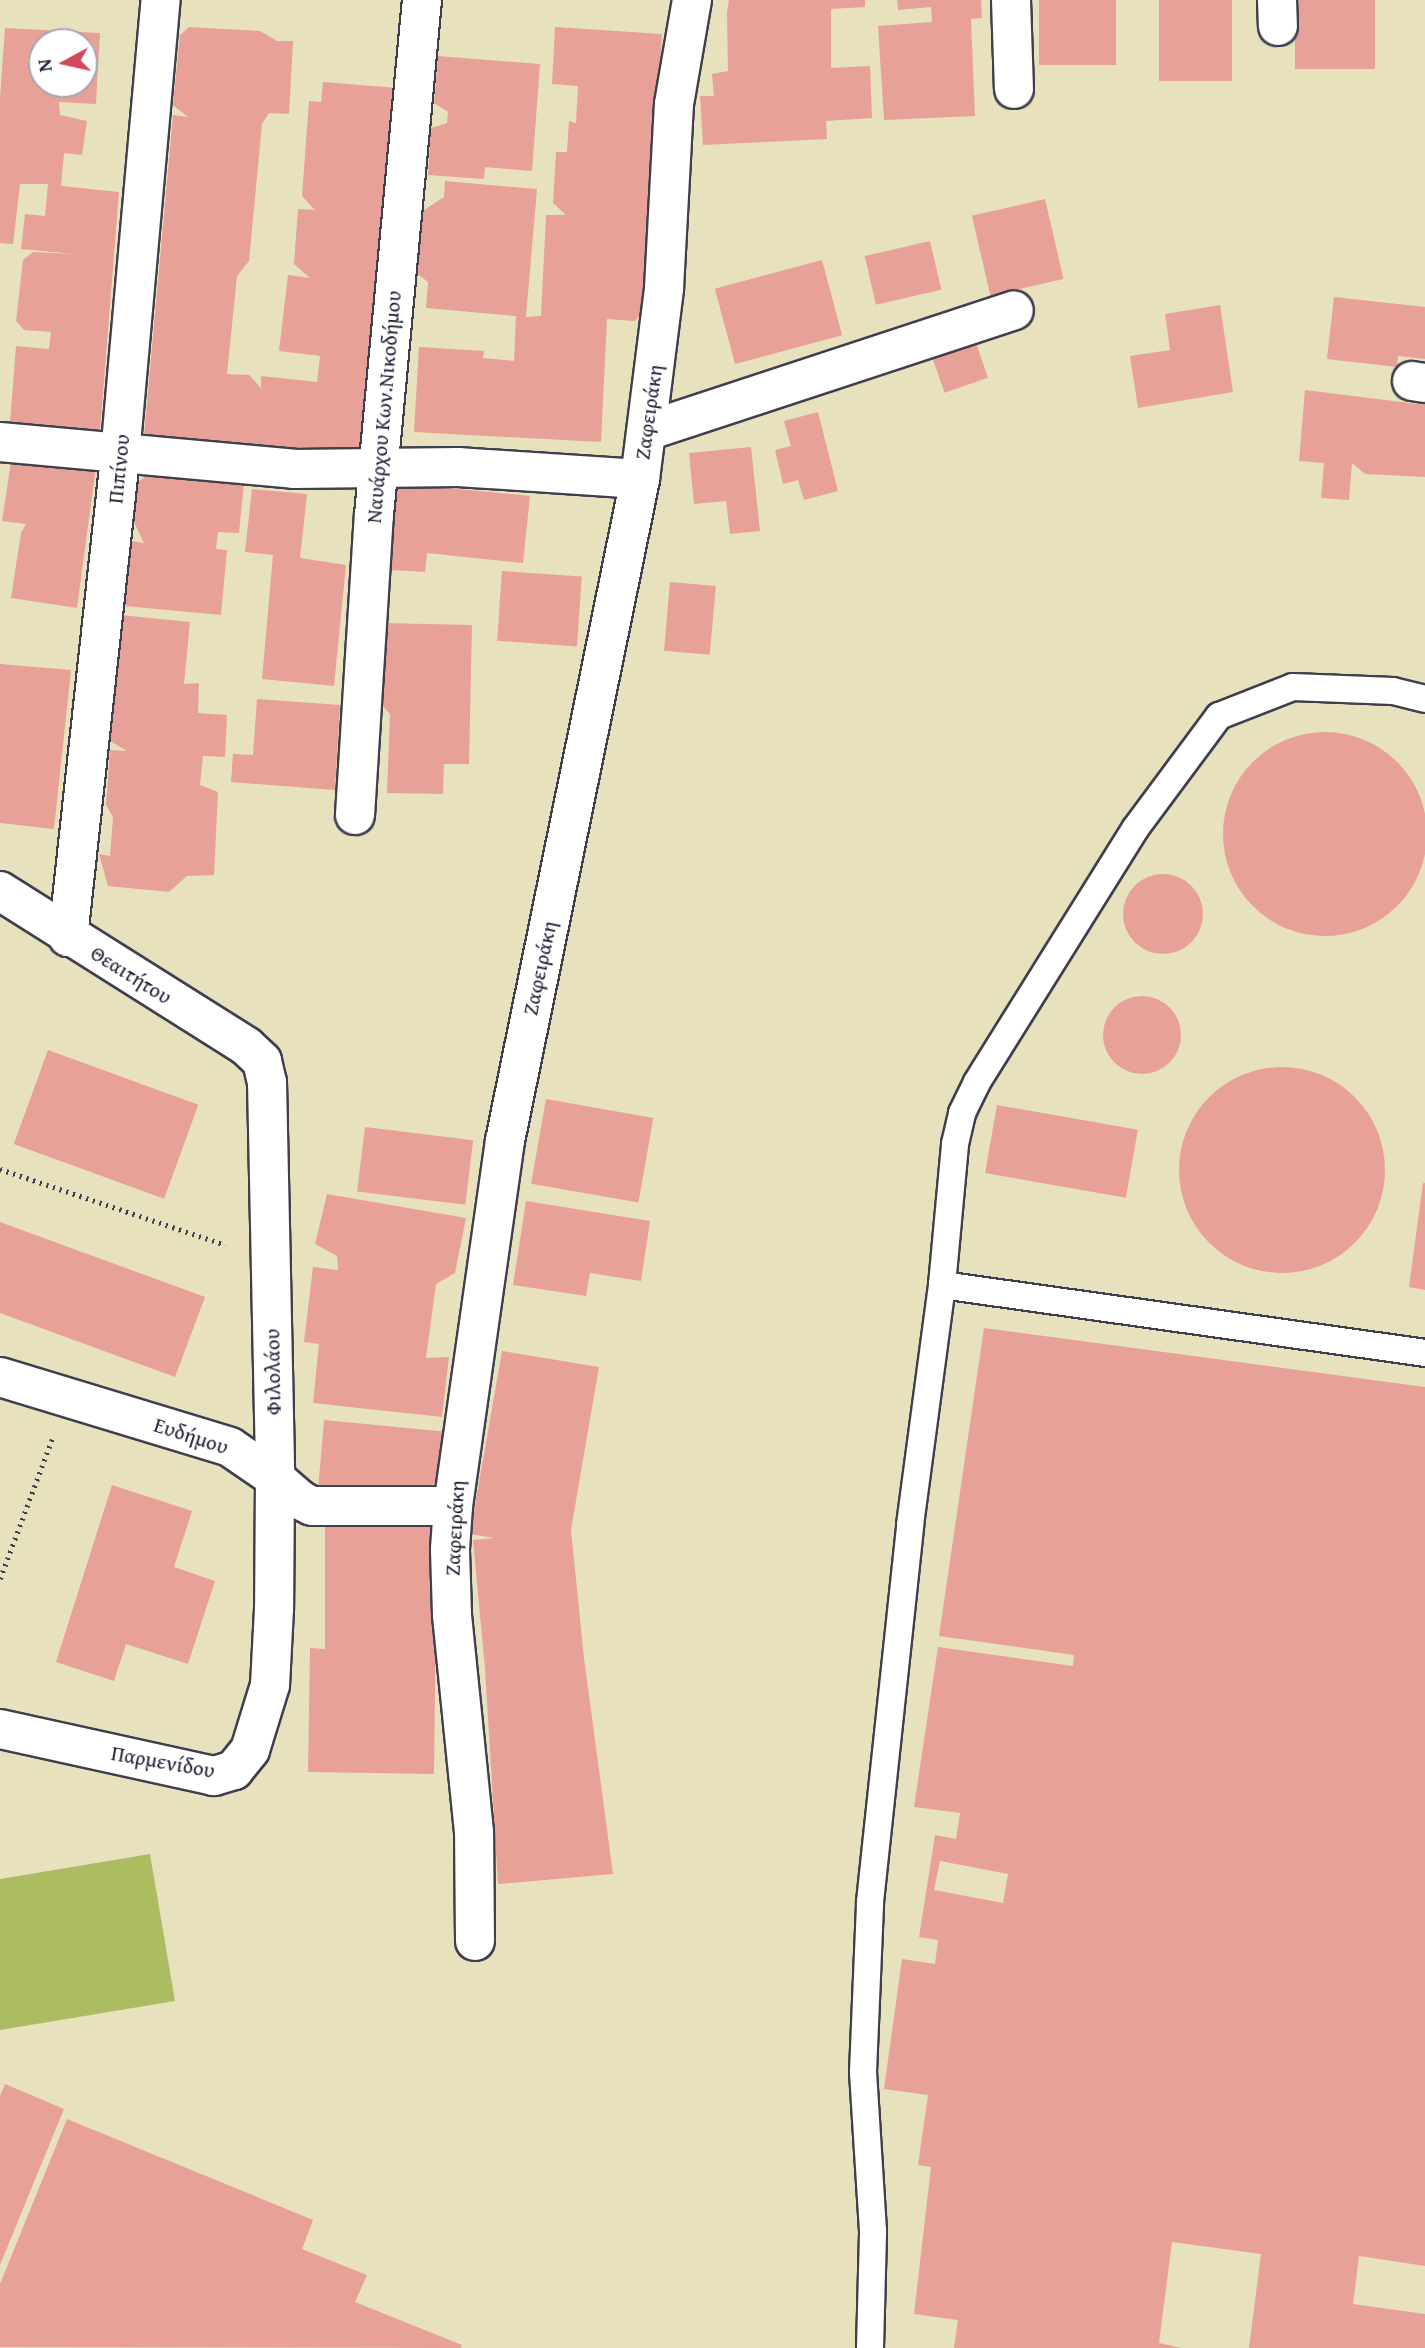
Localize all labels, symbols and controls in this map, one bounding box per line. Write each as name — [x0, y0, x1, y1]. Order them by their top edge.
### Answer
north arrow — [28, 28, 98, 98]
text: N — [29, 57, 59, 74]
street label: Ναυάρχου Κων.Νικοδήμου — [361, 290, 407, 524]
street label: Ζαφειράκη — [630, 363, 668, 461]
street label: Πιπίνου — [103, 433, 135, 505]
street label: Ζαφειράκη — [518, 919, 562, 1017]
street label: Θεαιτήτου — [86, 940, 176, 1010]
street label: Φιλολάου — [260, 1328, 286, 1416]
street label: Ευδήμου — [151, 1412, 231, 1460]
street label: Ζαφειράκη — [440, 1480, 470, 1576]
street label: Παρμενίδου — [109, 1740, 217, 1784]

